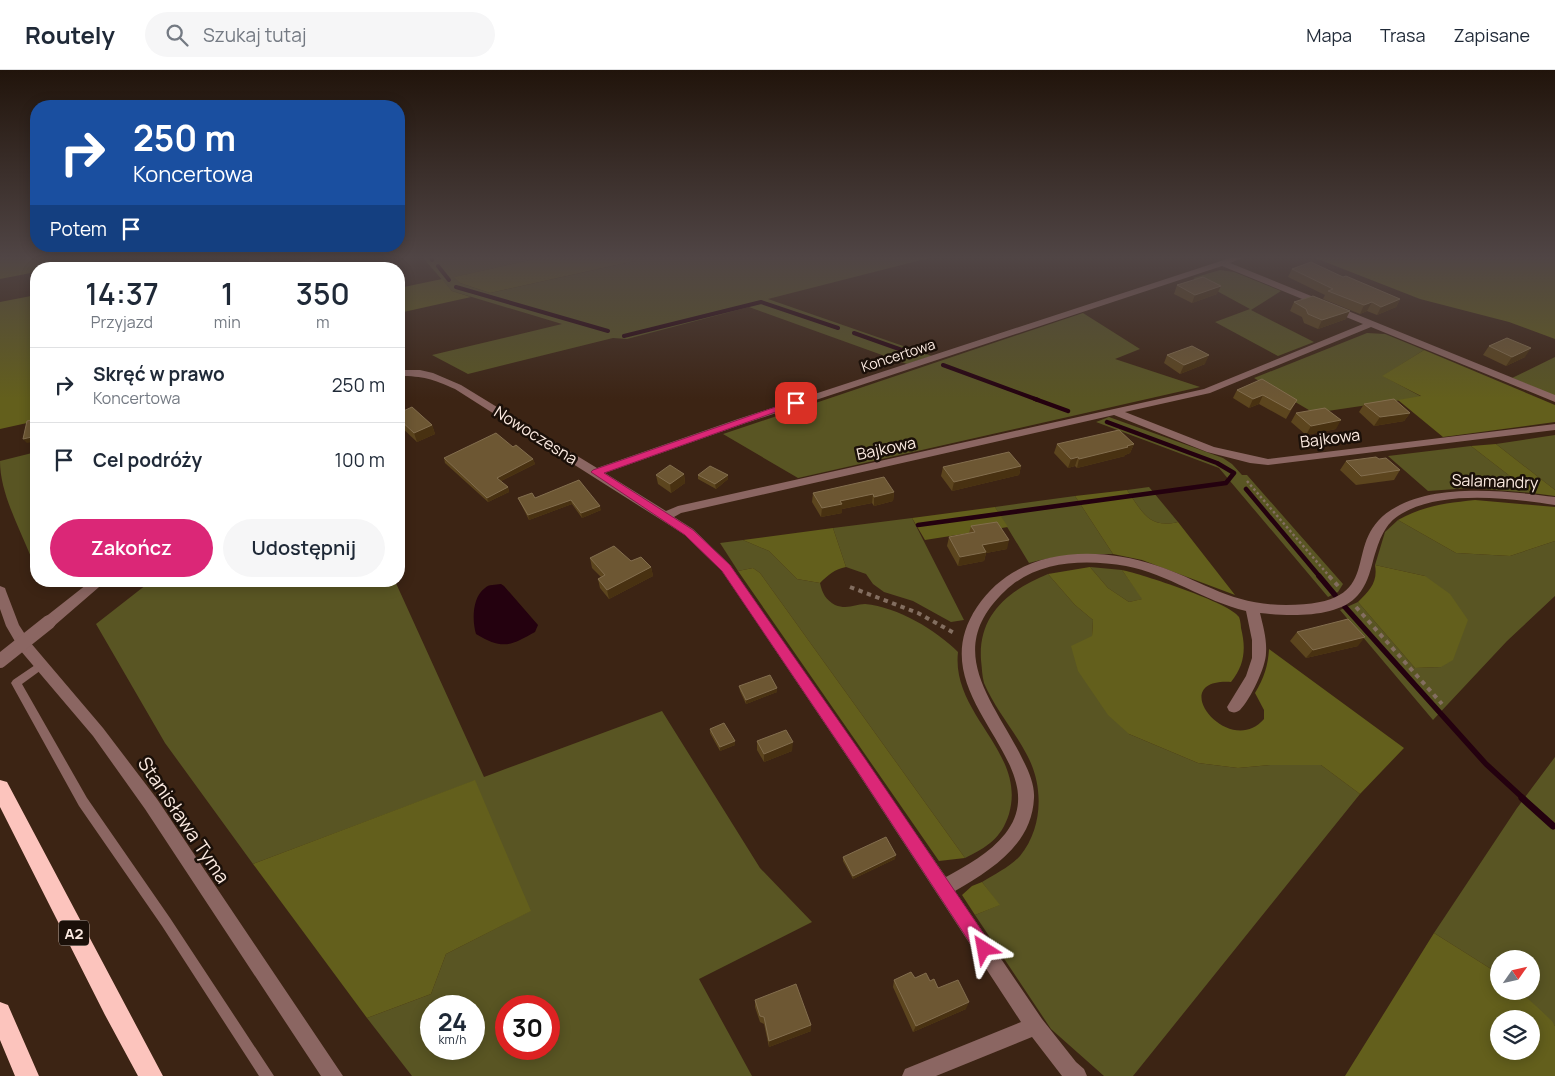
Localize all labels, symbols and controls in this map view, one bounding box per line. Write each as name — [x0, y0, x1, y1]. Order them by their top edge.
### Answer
search box — [145, 12, 495, 57]
text: Routely — [25, 18, 115, 51]
icon: search — [163, 21, 191, 49]
text: Szukaj tutaj — [203, 22, 306, 48]
text: Mapa — [1306, 23, 1352, 47]
text: Trasa — [1380, 23, 1425, 47]
text: Zapisane — [1453, 23, 1530, 47]
text: 250 m — [133, 114, 236, 162]
icon: right — [50, 120, 115, 185]
text: Koncertowa — [133, 159, 253, 189]
icon: arrive — [117, 215, 145, 243]
text: Potem — [50, 216, 107, 242]
text: 14:37 — [85, 273, 159, 314]
text: 1 — [221, 273, 234, 314]
text: 350 — [296, 273, 350, 314]
text: Przyjazd — [91, 311, 153, 333]
text: min — [214, 311, 241, 333]
text: m — [316, 311, 330, 333]
street label: Koncertowa — [859, 334, 937, 376]
text: Skręć w prawo — [93, 361, 225, 387]
icon: right — [50, 371, 78, 399]
text: 250 m — [332, 372, 385, 398]
pin — [775, 382, 817, 424]
text: Koncertowa — [93, 387, 180, 409]
icon: arrive — [782, 389, 810, 417]
street label: Nowoczesna — [490, 401, 582, 469]
street label: Bajkowa — [1299, 423, 1361, 453]
street label: Bajkowa — [854, 431, 918, 465]
icon: arrive — [50, 446, 78, 474]
text: Cel podróży — [93, 447, 202, 473]
text: 100 m — [334, 447, 385, 473]
street label: Salamandry — [1451, 468, 1539, 494]
button: Zakończ — [50, 519, 213, 577]
button: Udostępnij — [223, 519, 385, 577]
street label: Stanisława Tyma — [132, 752, 236, 888]
road number: A2 — [59, 920, 89, 946]
position arrow — [957, 922, 1009, 974]
north arrow — [1490, 950, 1540, 1000]
map controls — [1490, 950, 1540, 1060]
speed limit sign: 30 — [495, 995, 560, 1060]
text: 24 — [438, 1004, 467, 1039]
button: layers — [1490, 1010, 1540, 1060]
text: km/h — [439, 1031, 466, 1048]

